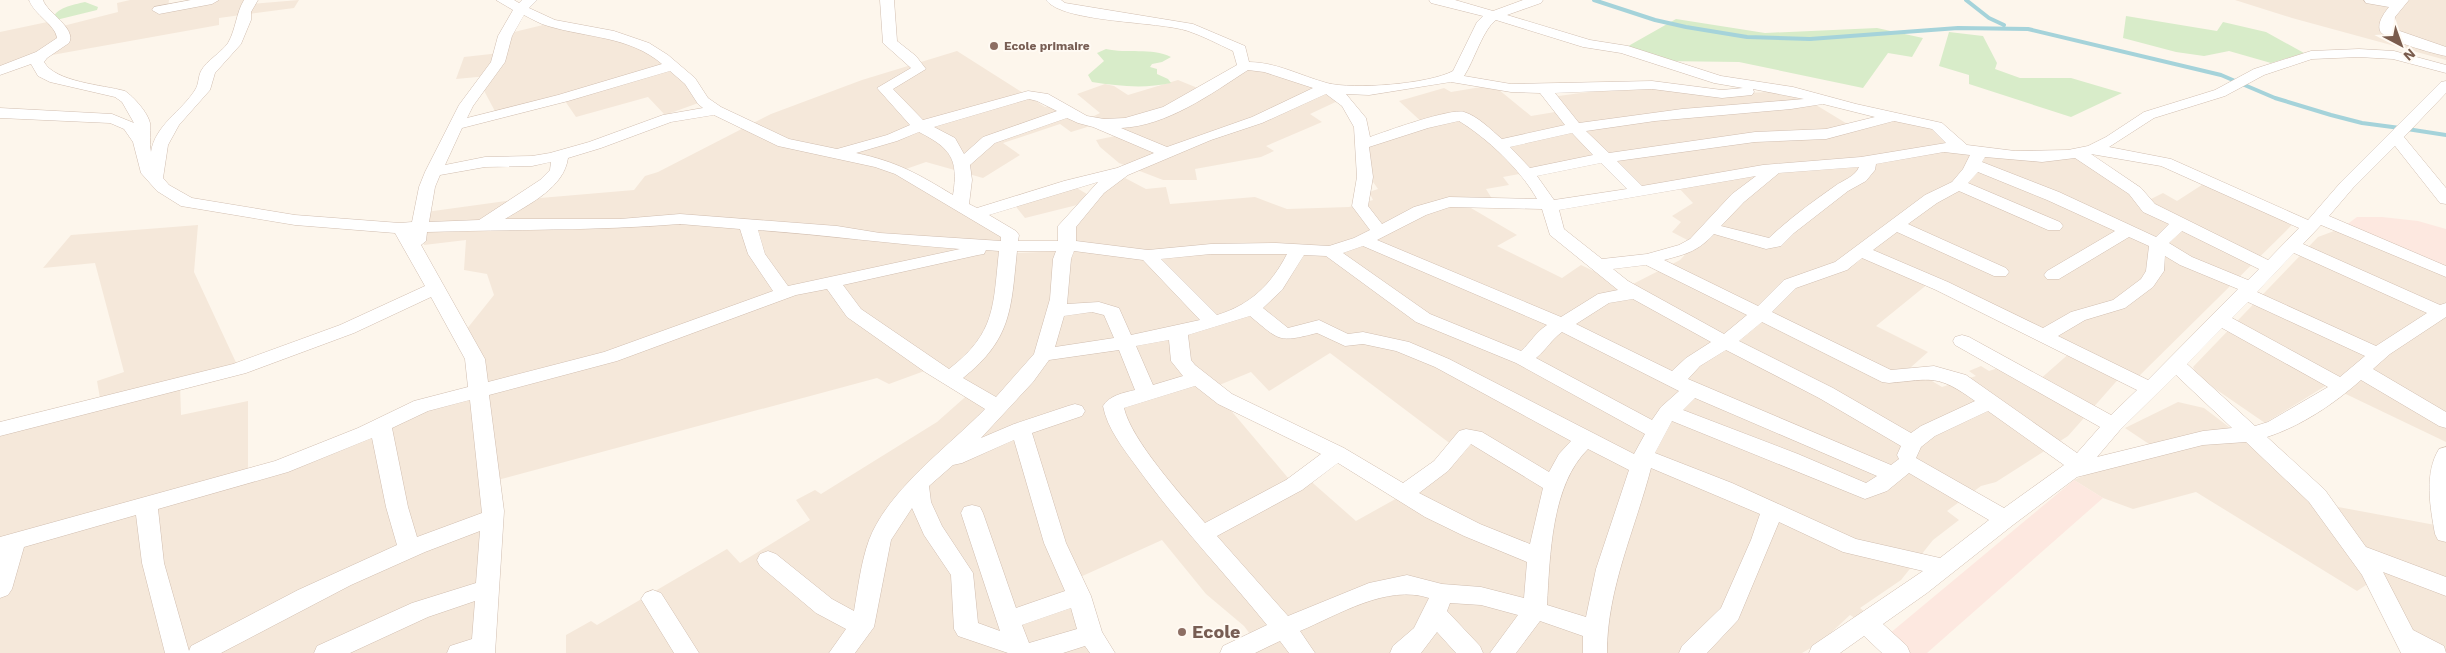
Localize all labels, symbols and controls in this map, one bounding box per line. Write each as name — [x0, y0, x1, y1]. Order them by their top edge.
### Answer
north arrow — [2376, 20, 2426, 70]
place label: Ecole primaire — [1004, 39, 1090, 53]
marker: Ecole primaire — [988, 40, 1000, 52]
text: N — [2400, 45, 2419, 64]
place label: Ecole — [1192, 621, 1241, 642]
marker: Ecole — [1176, 626, 1188, 638]

